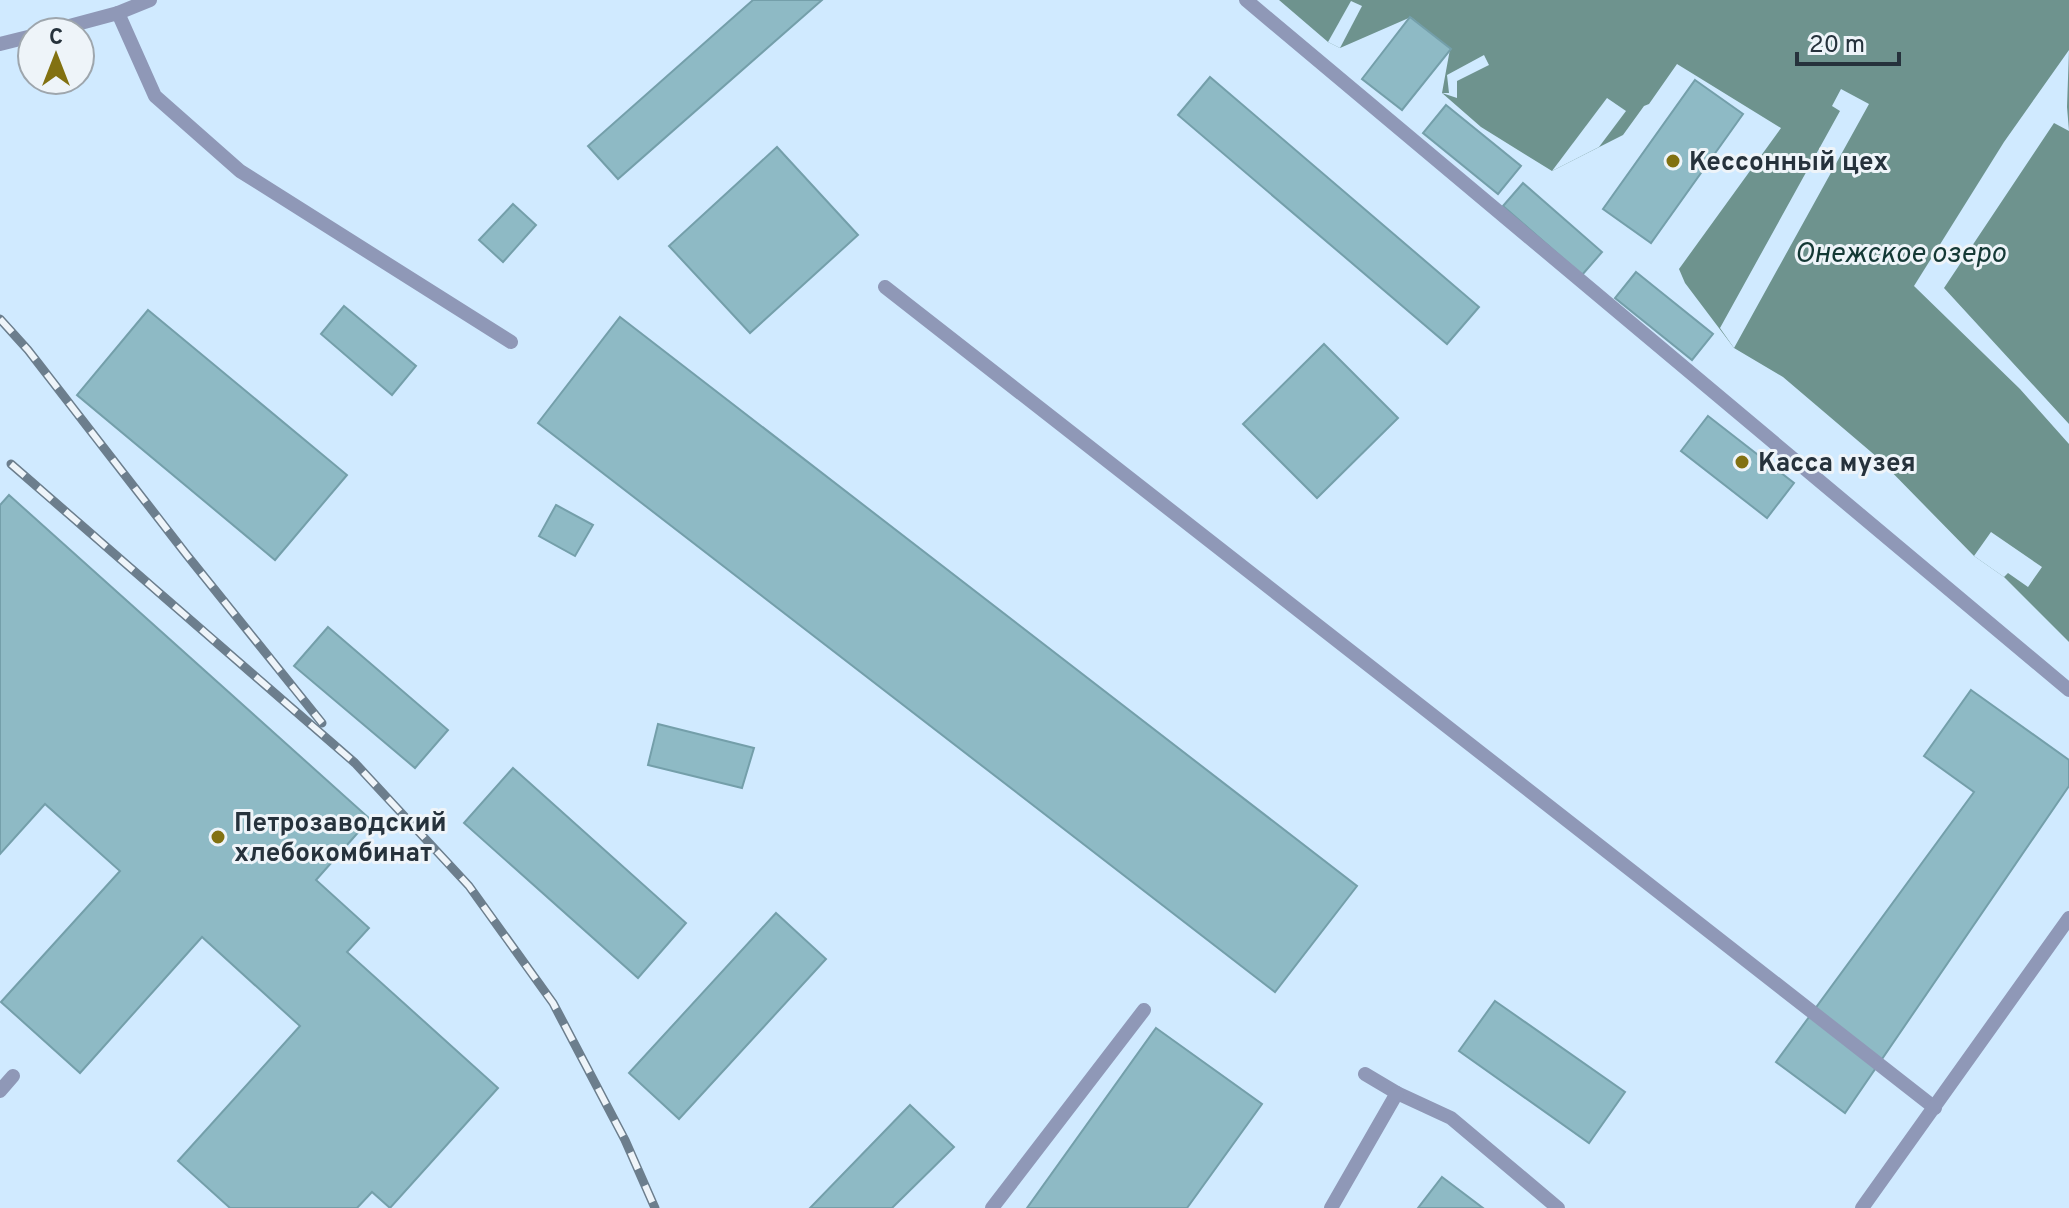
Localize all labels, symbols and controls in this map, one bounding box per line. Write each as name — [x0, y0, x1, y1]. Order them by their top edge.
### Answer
north arrow — [16, 16, 96, 96]
scale bar — [1797, 16, 1899, 66]
text: С — [49, 25, 63, 52]
text: 20 m — [1809, 31, 1865, 61]
place label: Кессонный цех — [1689, 147, 1888, 180]
marker: Кессонный цех — [1664, 152, 1682, 170]
water label: Онежское озеро — [1794, 237, 2006, 273]
place label: Касса музея — [1758, 448, 1916, 481]
marker: Касса музея — [1733, 453, 1751, 471]
place label: Петрозаводский хлебокомбинат — [234, 808, 447, 871]
marker: Петрозаводский хлебокомбинат — [209, 828, 227, 846]

